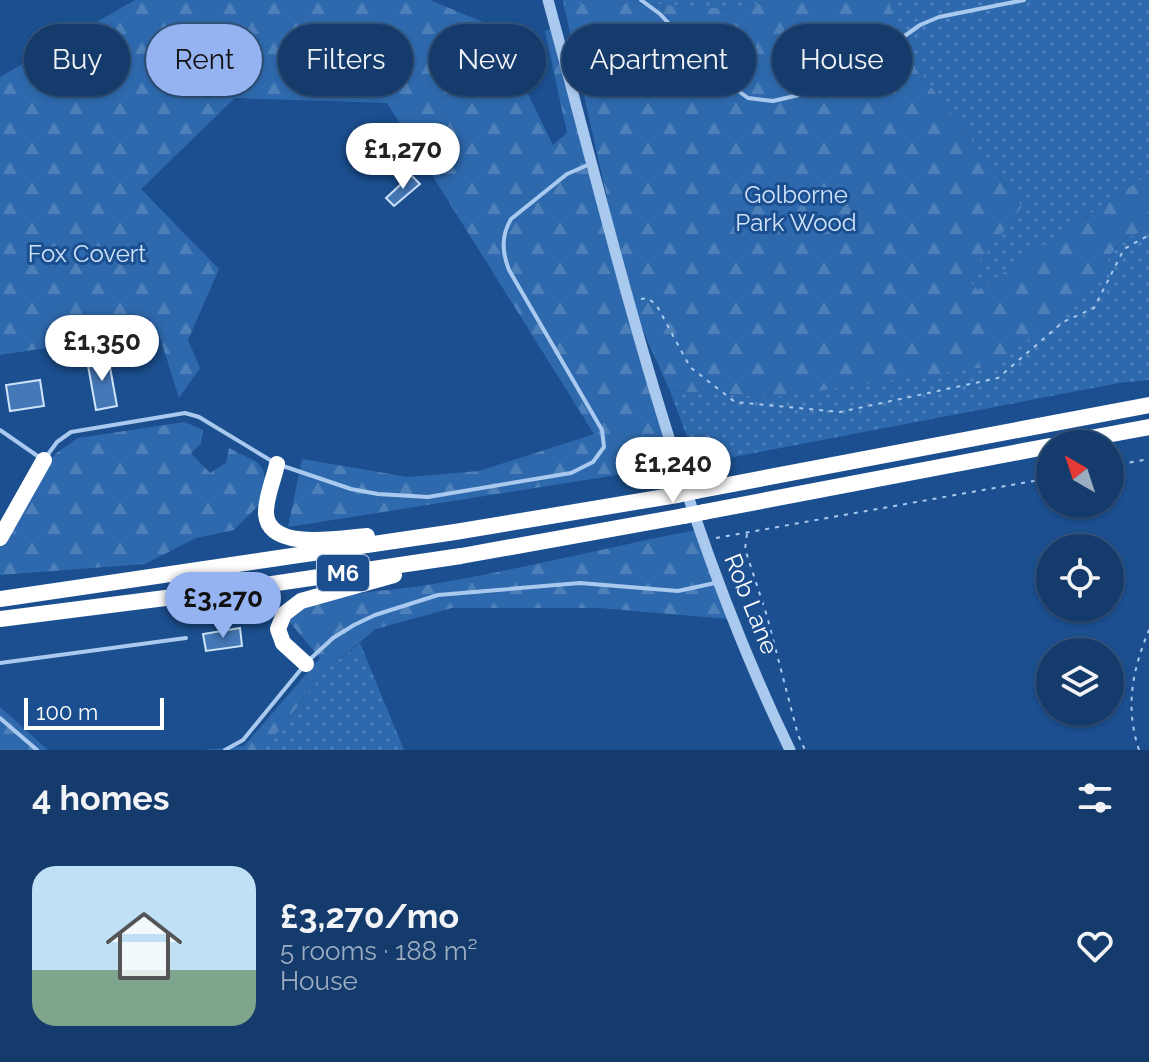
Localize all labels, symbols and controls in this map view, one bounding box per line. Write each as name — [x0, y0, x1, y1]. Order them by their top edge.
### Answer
chip: Buy — [24, 24, 130, 96]
chip: Rent — [146, 24, 262, 96]
chip: Filters — [278, 24, 413, 96]
chip: New — [429, 24, 546, 96]
chip: Apartment — [562, 24, 756, 96]
chip: House — [772, 24, 912, 96]
pin: £1,270 — [338, 123, 468, 191]
text: £1,270 — [364, 134, 442, 164]
park label: Golborne Park Wood — [735, 180, 857, 237]
park label: Fox Covert — [28, 239, 146, 268]
pin: £1,350 — [37, 315, 167, 383]
text: £1,350 — [63, 326, 141, 356]
north arrow — [1036, 430, 1124, 518]
map controls — [1036, 430, 1124, 726]
pin: £1,240 — [608, 437, 738, 505]
text: £1,240 — [634, 448, 712, 478]
button: locate — [1036, 534, 1124, 622]
street label: Rob Lane — [718, 549, 785, 658]
road number: M6 — [317, 555, 369, 591]
pin: £3,270 — [158, 572, 288, 640]
text: £3,270 — [183, 583, 263, 613]
button: layers — [1036, 638, 1124, 726]
scale bar — [24, 694, 164, 730]
text: 100 m — [36, 699, 98, 725]
icon: filters — [1073, 776, 1117, 820]
text: 4 homes — [32, 778, 170, 818]
text: £3,270/mo — [280, 896, 459, 936]
icon: home — [96, 898, 192, 994]
icon: heart — [1073, 924, 1117, 968]
text: 5 rooms · 188 m² — [280, 936, 478, 966]
text: House — [280, 966, 358, 996]

